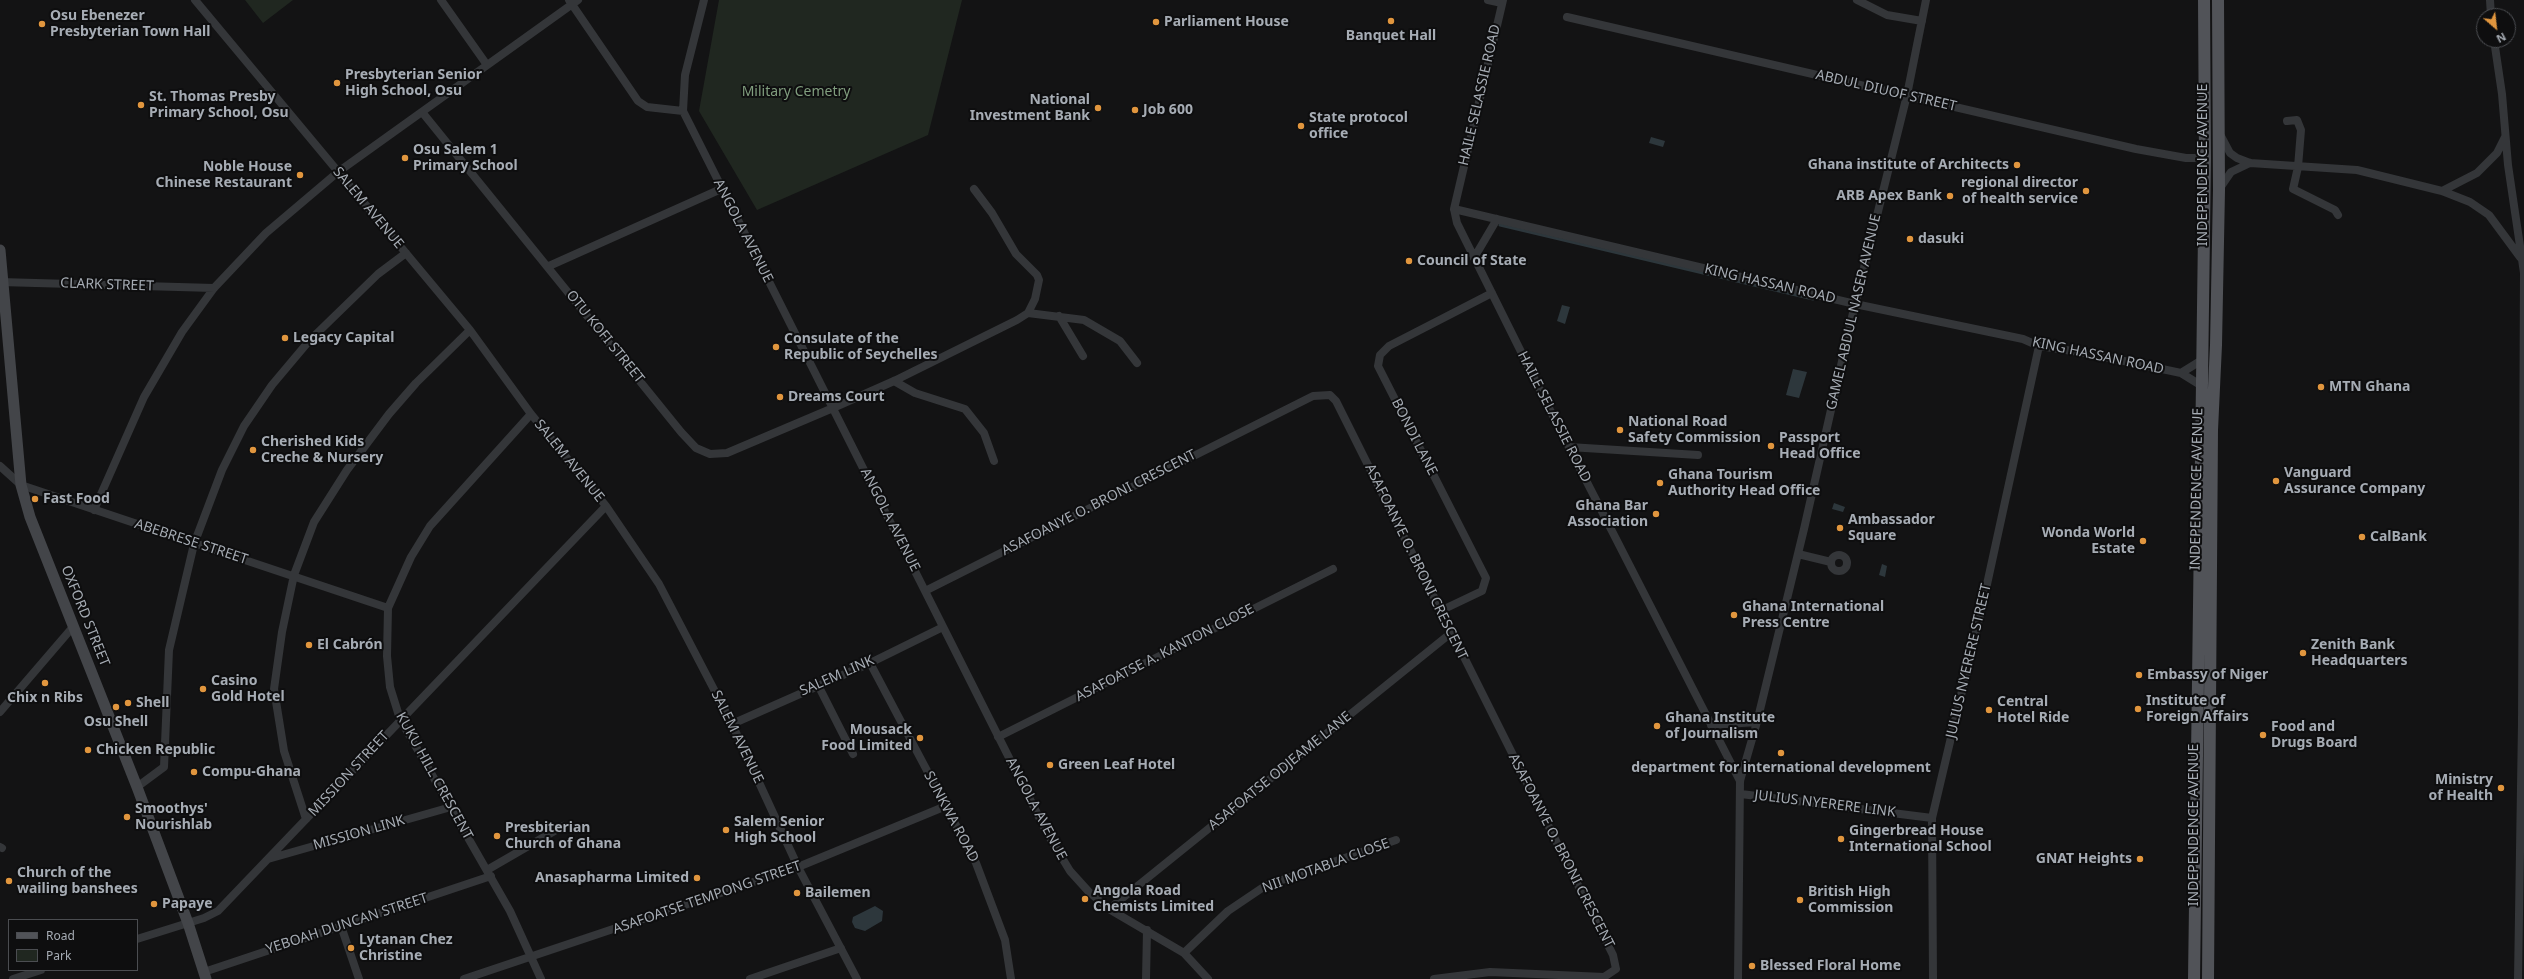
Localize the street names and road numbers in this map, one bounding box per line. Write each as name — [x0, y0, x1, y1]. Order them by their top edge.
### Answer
street label: HAILE SELASSIE ROAD — [1456, 23, 1504, 167]
street label: ABDUL DIUOF STREET — [1814, 67, 1958, 115]
street label: INDEPENDENCE AVENUE — [2195, 84, 2211, 246]
street label: SALEM AVENUE — [329, 164, 407, 252]
street label: ANGOLA AVENUE — [710, 176, 776, 286]
street label: GAMEL ABDUL NASER AVENUE — [1823, 212, 1885, 412]
street label: KING HASSAN ROAD — [1703, 261, 1837, 307]
street label: CLARK STREET — [60, 275, 154, 295]
street label: OTU KOFI STREET — [562, 287, 648, 387]
street label: KING HASSAN ROAD — [2031, 334, 2165, 378]
street label: HAILE SELASSIE ROAD — [1514, 349, 1594, 485]
street label: BONDI LANE — [1387, 396, 1441, 478]
street label: INDEPENDENCE AVENUE — [2187, 408, 2207, 570]
street label: SALEM AVENUE — [531, 416, 607, 506]
street label: ASAFOANYE O. BRONI CRESCENT — [999, 446, 1199, 560]
street label: ASAFOANYE O. BRONI CRESCENT — [1361, 461, 1471, 663]
street label: ANGOLA AVENUE — [857, 465, 923, 575]
street label: ABEBRESE STREET — [132, 516, 250, 568]
street label: OXFORD STREET — [57, 563, 113, 669]
street label: JULIUS NYERERE STREET — [1943, 582, 1995, 740]
street label: ASAFOATSE A. KANTON CLOSE — [1073, 601, 1257, 705]
street label: SALEM LINK — [797, 652, 877, 700]
street label: SALEM AVENUE — [707, 688, 767, 786]
street label: ASAFOATSE ODJEAME LANE — [1205, 708, 1355, 834]
street label: KUKU HILL CRESCENT — [392, 709, 476, 843]
street label: MISSION STREET — [305, 728, 393, 820]
street label: INDEPENDENCE AVENUE — [2186, 744, 2202, 906]
street label: ASAFOANYE O. BRONI CRESCENT — [1504, 751, 1618, 951]
street label: ANGOLA AVENUE — [1002, 755, 1070, 863]
street label: SUNKWA ROAD — [920, 769, 982, 865]
street label: JULIUS NYERERE LINK — [1753, 787, 1897, 821]
street label: MISSION LINK — [311, 812, 407, 854]
street label: NII MOTABLA CLOSE — [1260, 835, 1392, 897]
street label: ASAFOATSE TEMPONG STREET — [611, 858, 803, 938]
street label: YEBOAH DUNCAN STREET — [264, 890, 430, 958]

